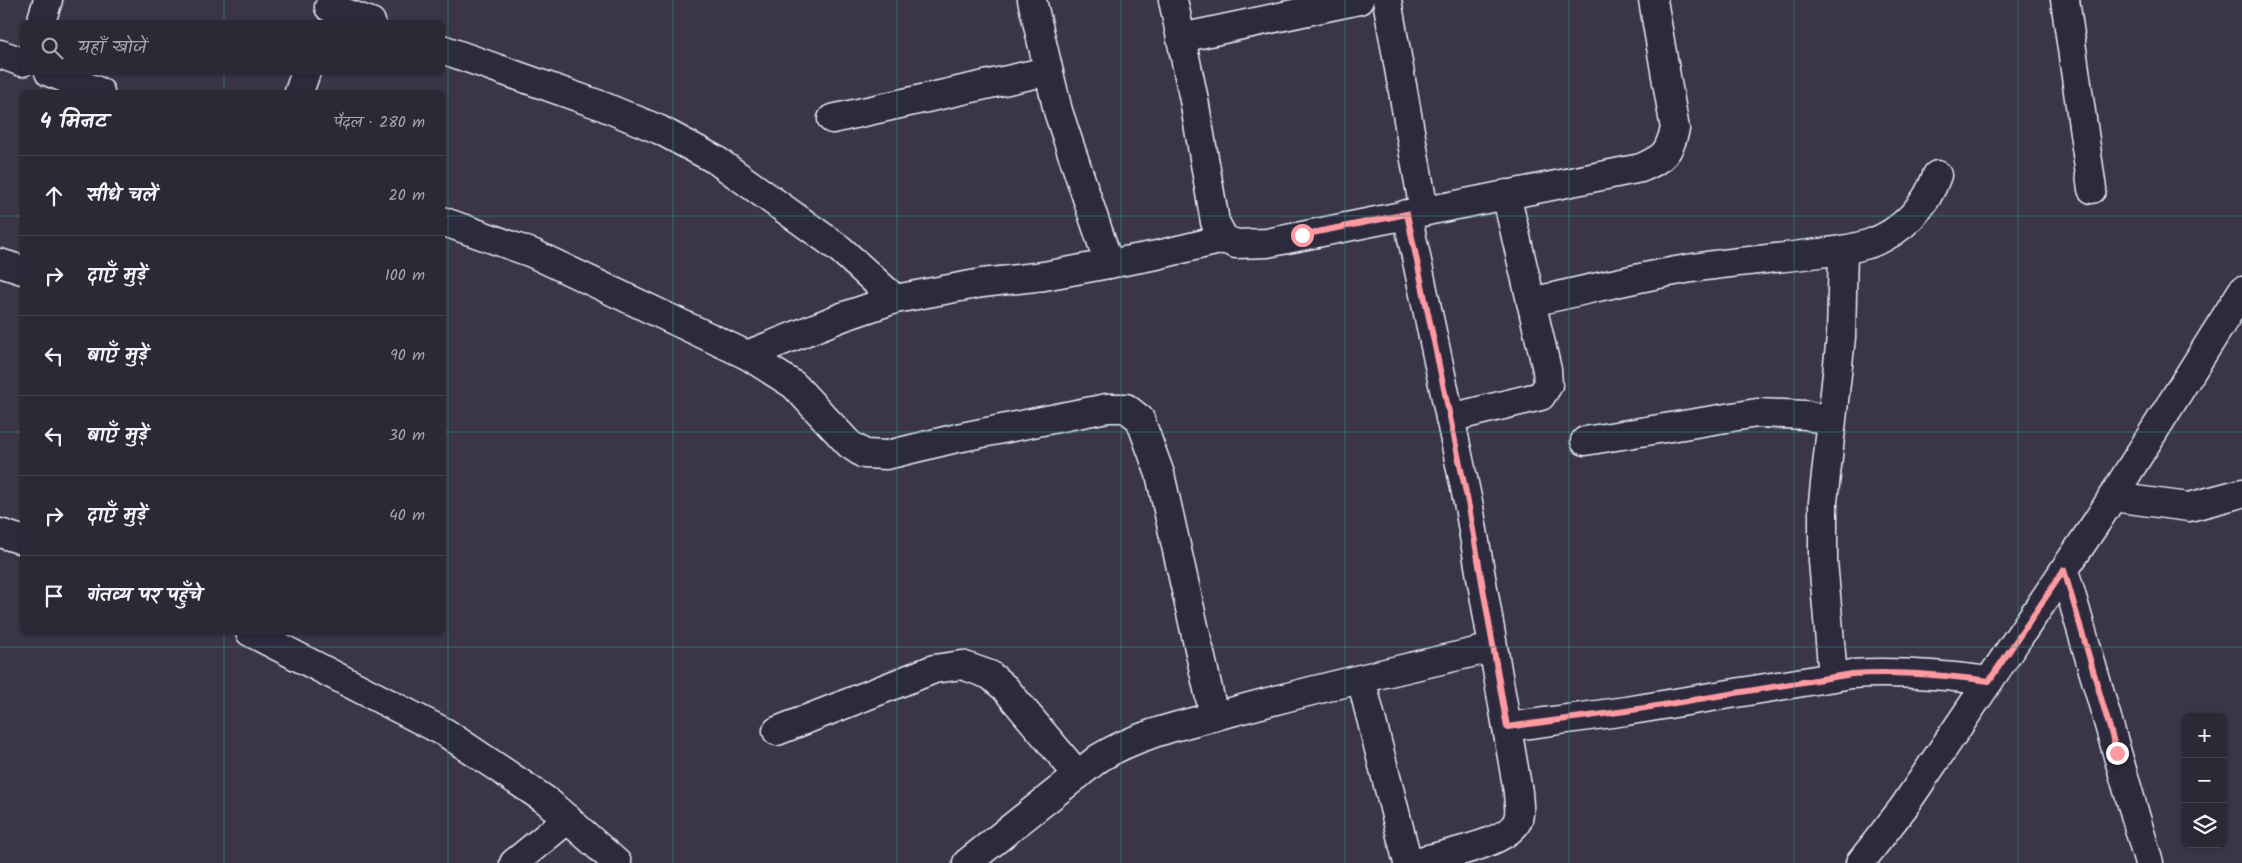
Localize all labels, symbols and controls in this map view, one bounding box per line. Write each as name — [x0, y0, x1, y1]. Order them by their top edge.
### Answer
search box — [20, 20, 445, 75]
text: यहाँ खोजें — [78, 33, 147, 63]
icon: search — [38, 34, 66, 62]
text: 4 मिनट — [40, 106, 107, 139]
text: पैदल · 280 m — [334, 110, 425, 135]
text: सीधे चलें — [87, 181, 157, 211]
icon: ahead — [40, 182, 68, 210]
text: 20 m — [389, 183, 425, 208]
route start — [1291, 224, 1314, 247]
text: दाएँ मुड़ें — [87, 261, 146, 291]
icon: right — [40, 262, 68, 290]
text: 100 m — [385, 263, 425, 288]
text: बाएँ मुड़ें — [87, 341, 148, 371]
icon: left — [40, 342, 68, 370]
text: 90 m — [390, 343, 425, 368]
text: बाएँ मुड़ें — [87, 421, 148, 451]
icon: left — [40, 422, 68, 450]
text: 30 m — [389, 423, 425, 448]
text: दाएँ मुड़ें — [87, 501, 146, 531]
icon: right — [40, 502, 68, 530]
text: 40 m — [389, 503, 425, 528]
text: गंतव्य पर पहुँचे — [87, 581, 202, 611]
icon: arrive — [40, 582, 68, 610]
map controls — [2182, 713, 2227, 848]
button: + — [2182, 713, 2227, 758]
route end — [2106, 742, 2129, 765]
button: − — [2182, 758, 2227, 803]
button: layers — [2182, 803, 2227, 848]

